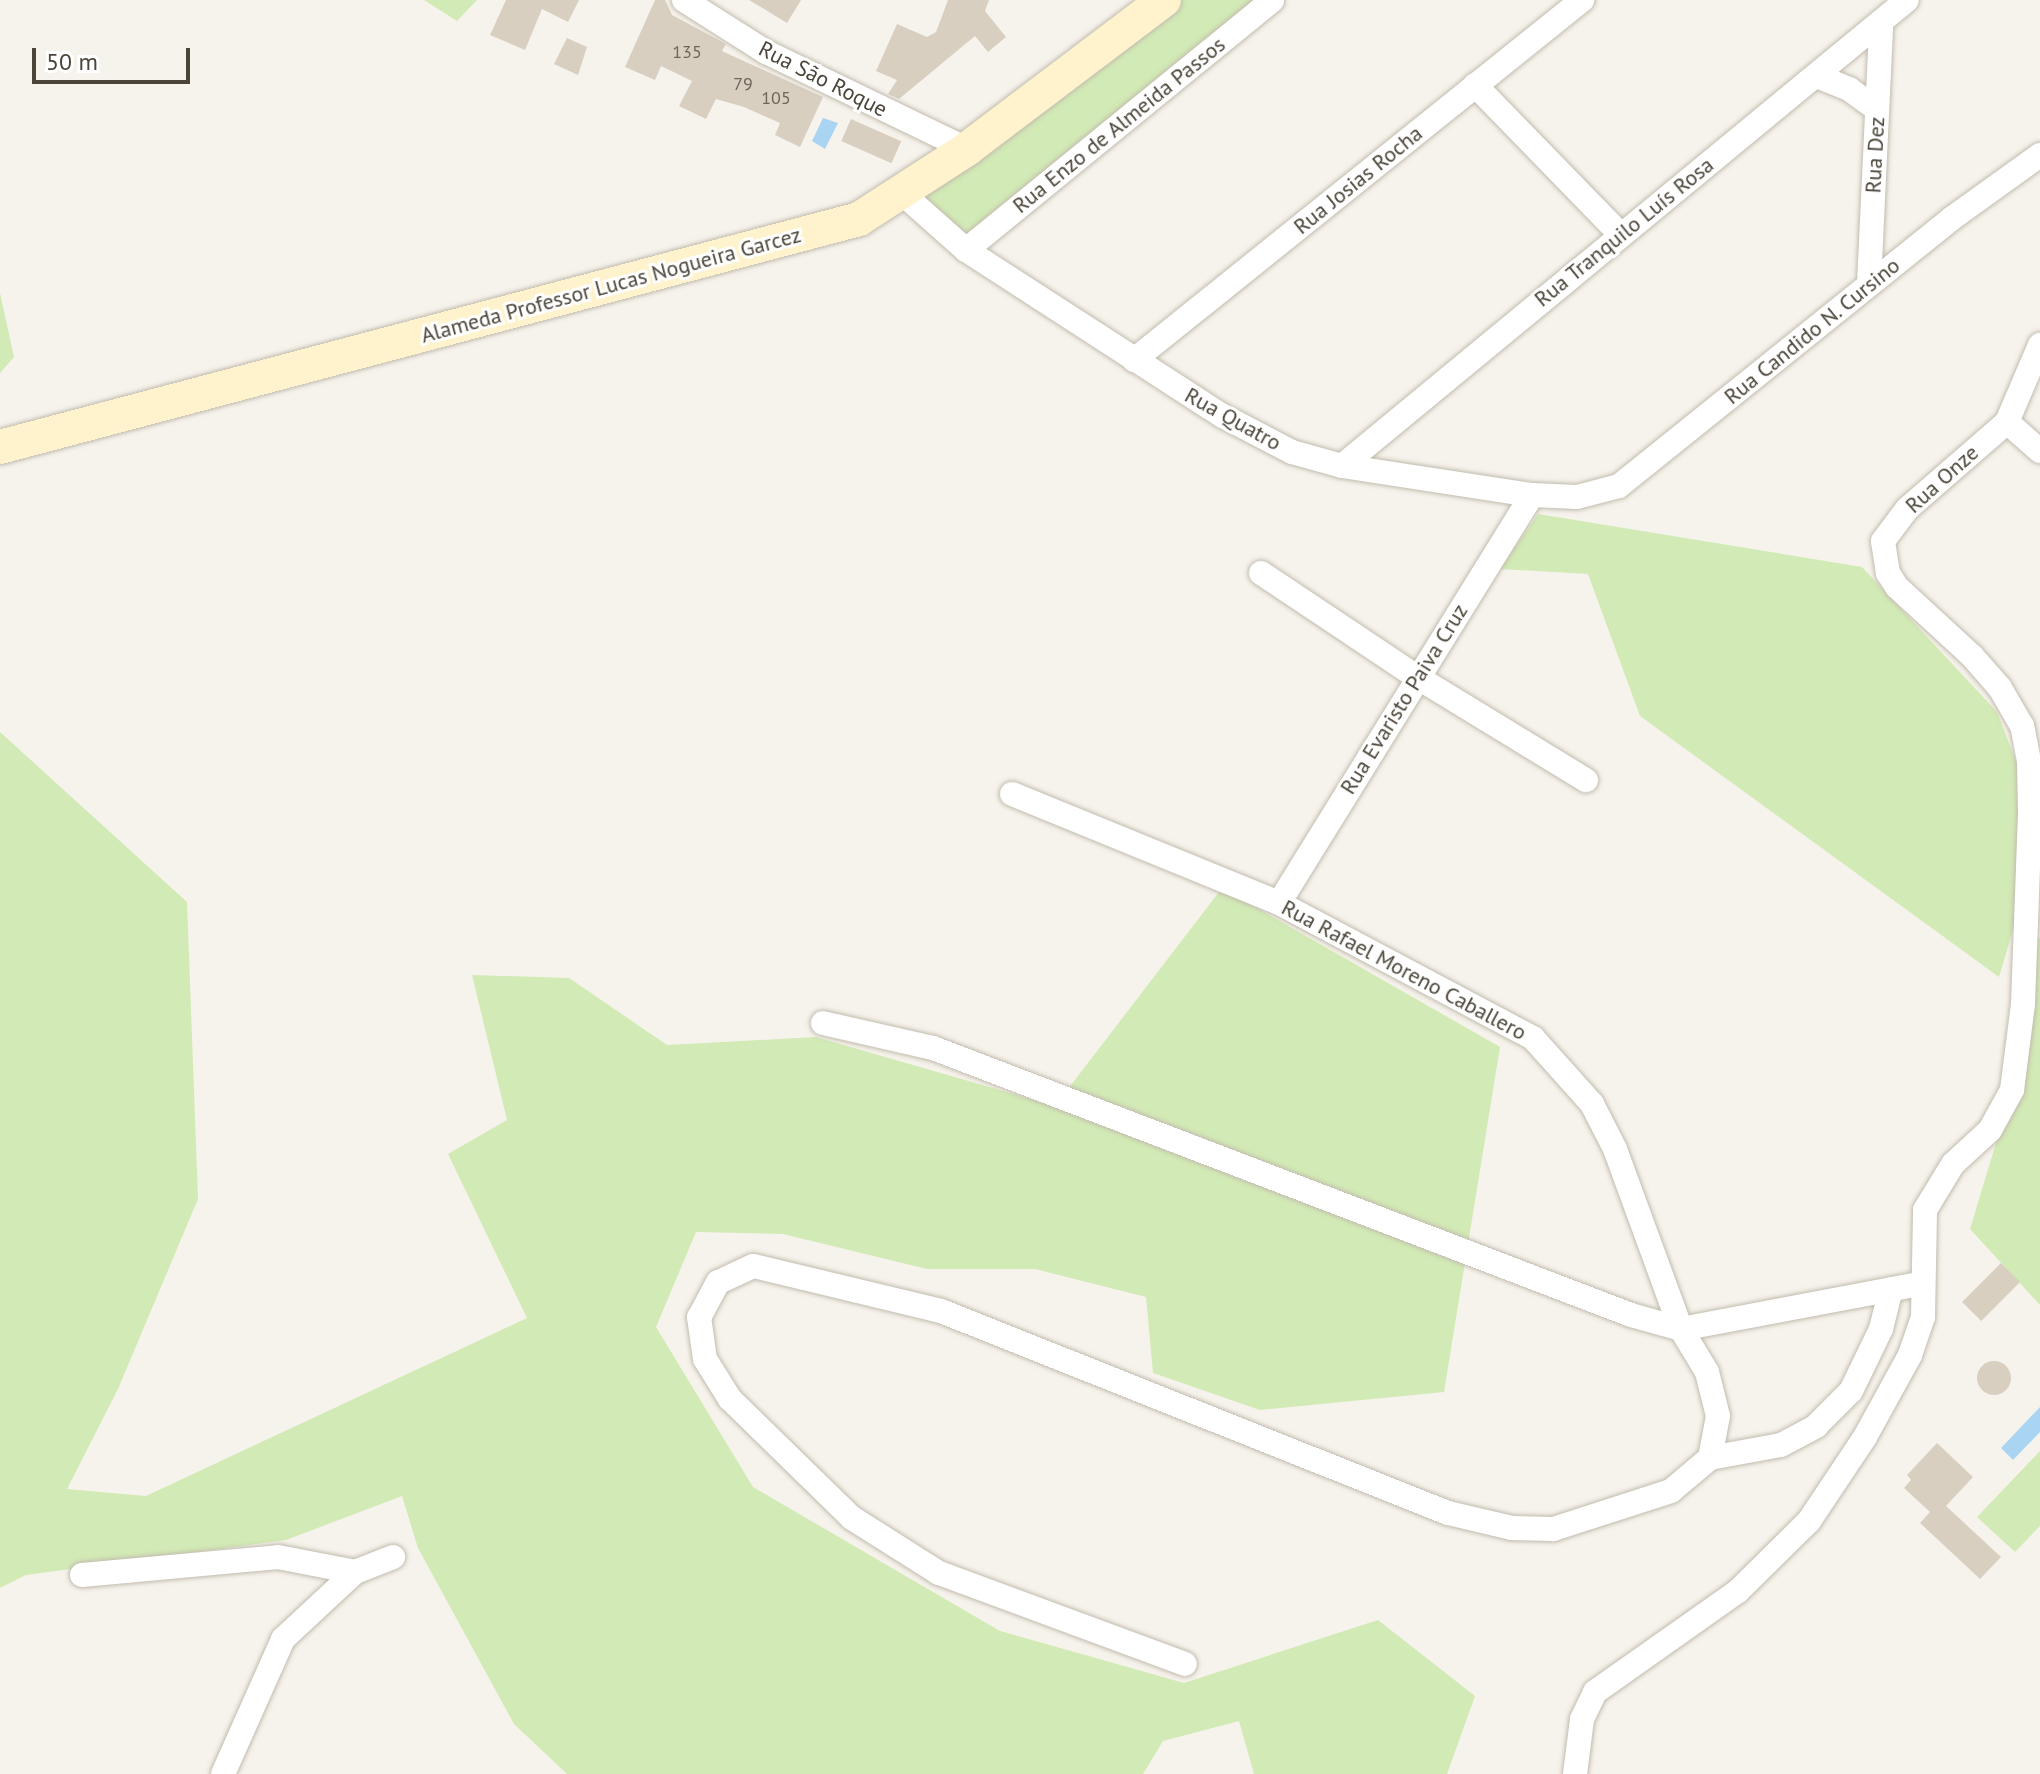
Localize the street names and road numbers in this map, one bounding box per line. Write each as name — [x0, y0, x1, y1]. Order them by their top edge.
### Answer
street label: Rua Enzo de Almeida Passos — [1007, 31, 1231, 219]
street label: Rua São Roque — [754, 35, 892, 123]
street label: Rua Dez — [1860, 116, 1890, 194]
street label: Rua Josias Rocha — [1288, 120, 1428, 240]
street label: Rua Tranquilo Luís Rosa — [1529, 151, 1719, 313]
street label: Alameda Professor Lucas Nogueira Garcez — [418, 221, 804, 349]
street label: Rua Candido N. Cursino — [1718, 252, 1906, 410]
street label: Rua Quatro — [1180, 382, 1286, 456]
street label: Rua Onze — [1900, 439, 1984, 519]
street label: Rua Evaristo Paiva Cruz — [1335, 599, 1473, 799]
street label: Rua Rafael Moreno Caballero — [1277, 894, 1531, 1046]

